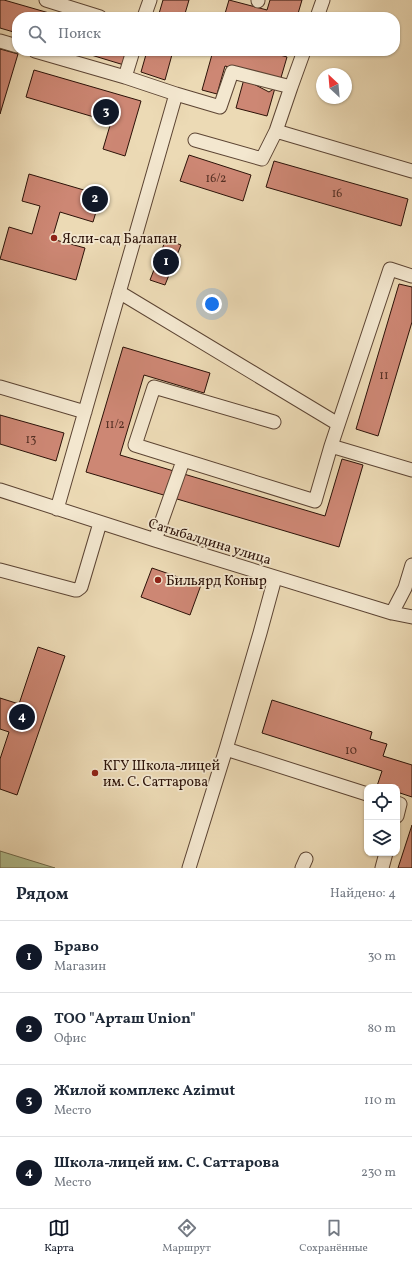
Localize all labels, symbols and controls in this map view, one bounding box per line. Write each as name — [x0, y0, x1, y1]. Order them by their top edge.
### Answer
search box — [12, 12, 400, 56]
icon: search — [26, 23, 48, 45]
text: Поиск — [58, 24, 101, 45]
north arrow — [316, 68, 352, 104]
pin: 3 — [93, 97, 119, 127]
house number: 16/2 — [206, 171, 226, 187]
pin: 2 — [82, 184, 108, 214]
house number: 16 — [332, 186, 342, 202]
place label: Ясли-сад Балапан — [62, 230, 178, 249]
marker: Ясли-сад Балапан — [49, 233, 59, 243]
pin: 1 — [153, 247, 179, 277]
your location — [202, 294, 222, 314]
house number: 11 — [379, 368, 389, 384]
house number: 11/2 — [105, 417, 125, 433]
house number: 13 — [26, 432, 36, 448]
street label: Сатыбалдина улица — [146, 515, 273, 570]
place label: Бильярд Коныр — [166, 572, 267, 591]
marker: Бильярд Коныр — [153, 575, 163, 585]
pin: 4 — [9, 702, 35, 732]
house number: 10 — [345, 743, 357, 759]
place label: КГУ Школа-лицей им. С. Саттарова — [103, 757, 220, 792]
marker: КГУ Школа-лицей им. С. Саттарова — [90, 768, 100, 778]
map controls — [364, 784, 400, 856]
button: locate — [364, 784, 400, 820]
button: layers — [364, 820, 400, 856]
text: Рядом — [16, 883, 69, 906]
text: Найдено: 4 — [330, 885, 396, 903]
text: Браво — [54, 937, 99, 958]
text: 1 — [26, 948, 32, 966]
text: 30 m — [368, 948, 396, 966]
text: Магазин — [54, 958, 106, 976]
text: ТОО "Арташ Union" — [54, 1009, 196, 1030]
text: 2 — [26, 1020, 32, 1038]
text: 80 m — [367, 1020, 396, 1038]
text: Офис — [54, 1030, 86, 1048]
text: Жилой комплекс Azimut — [54, 1081, 235, 1102]
text: 3 — [26, 1092, 32, 1110]
text: 110 m — [364, 1092, 396, 1110]
text: Место — [54, 1102, 91, 1120]
text: Школа-лицей им. С. Саттарова — [54, 1153, 279, 1174]
text: 4 — [25, 1164, 33, 1182]
text: 230 m — [361, 1164, 396, 1182]
text: Место — [54, 1174, 91, 1192]
tab: Карта — [44, 1217, 74, 1256]
tab: Маршрут — [162, 1217, 211, 1256]
tab: Сохранённые — [299, 1217, 368, 1256]

